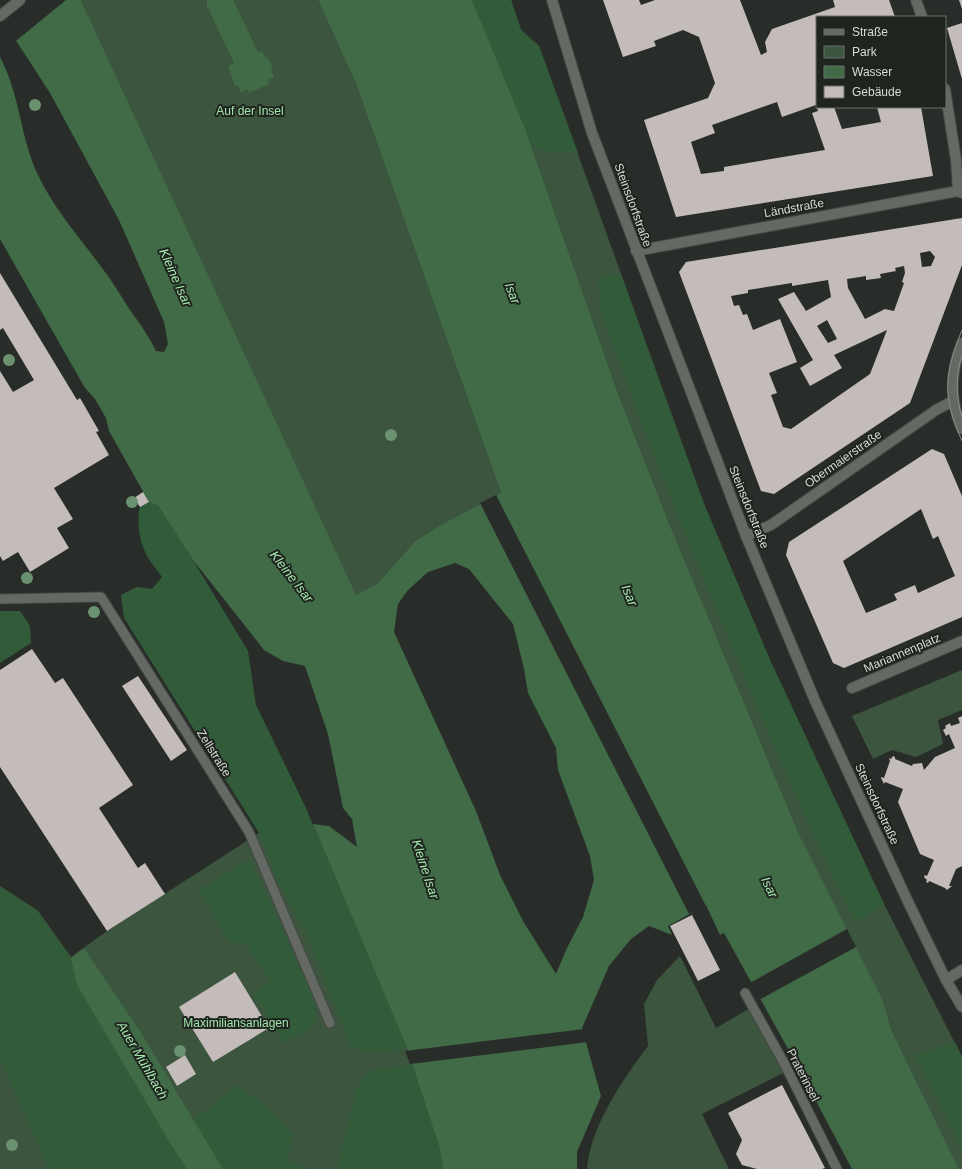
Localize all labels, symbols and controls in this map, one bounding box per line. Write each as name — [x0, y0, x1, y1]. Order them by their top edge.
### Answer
legend — [816, 16, 946, 108]
text: Straße — [852, 25, 888, 39]
text: Park — [852, 45, 878, 59]
text: Wasser — [852, 65, 892, 79]
text: Gebäude — [852, 85, 902, 99]
park label: Auf der Insel — [216, 104, 284, 118]
street label: Steinsdorfstraße — [611, 161, 655, 249]
street label: Ländstraße — [763, 196, 825, 220]
water label: Kleine Isar — [156, 246, 195, 309]
water label: Isar — [502, 280, 524, 307]
street label: Obermaierstraße — [802, 427, 884, 491]
street label: Steinsdorfstraße — [726, 464, 772, 551]
water label: Kleine Isar — [267, 547, 317, 606]
water label: Isar — [618, 582, 641, 609]
street label: Mariannenplatz — [861, 631, 943, 675]
street label: Zellstraße — [194, 727, 234, 780]
street label: Steinsdorfstraße — [852, 761, 902, 847]
water label: Kleine Isar — [409, 838, 442, 901]
water label: Isar — [758, 874, 781, 901]
park label: Maximiliansanlagen — [183, 1016, 289, 1030]
water label: Auer Mühlbach — [114, 1018, 171, 1102]
street label: Praterinsel — [784, 1046, 822, 1104]

